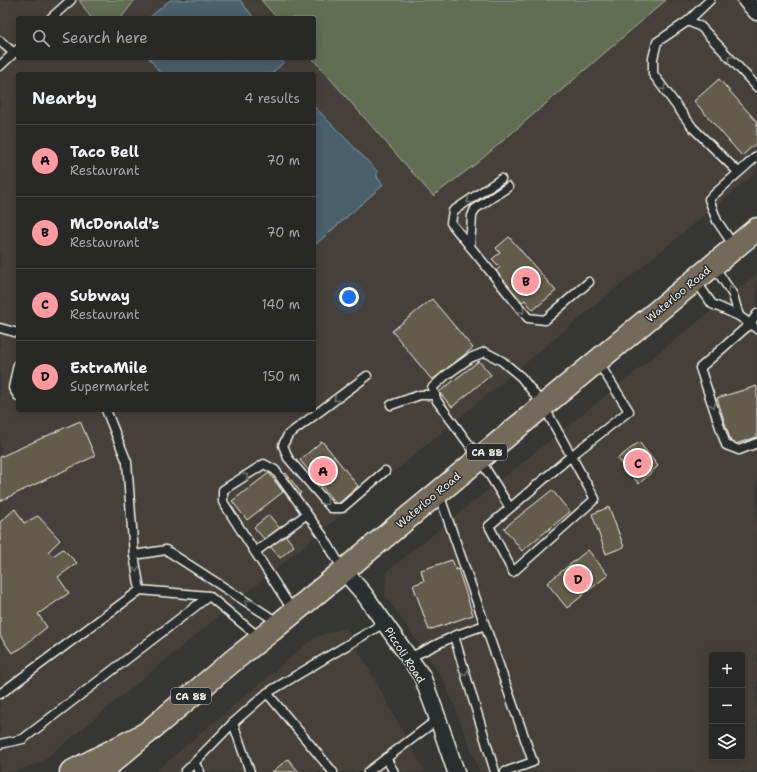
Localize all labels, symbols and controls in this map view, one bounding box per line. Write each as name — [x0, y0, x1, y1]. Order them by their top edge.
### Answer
search box — [16, 16, 316, 60]
icon: search — [30, 27, 52, 49]
text: Search here — [62, 28, 148, 48]
one-way arrow — [728, 55, 735, 63]
one-way arrow — [659, 84, 666, 91]
text: Nearby — [32, 87, 97, 109]
text: 4 results — [244, 90, 300, 107]
text: Taco Bell — [70, 142, 139, 162]
text: A — [40, 152, 50, 169]
text: 70 m — [266, 152, 300, 169]
text: Restaurant — [70, 162, 140, 179]
one-way arrow — [466, 196, 473, 204]
text: McDonald's — [70, 214, 160, 234]
text: B — [41, 224, 49, 241]
text: 70 m — [266, 224, 300, 241]
text: Restaurant — [70, 234, 140, 251]
street label: Waterloo Road — [643, 263, 714, 326]
pin: B — [513, 266, 539, 296]
text: Subway — [70, 286, 130, 306]
one-way arrow — [727, 286, 734, 293]
your location — [339, 287, 359, 307]
text: C — [41, 296, 49, 313]
text: 140 m — [261, 296, 300, 313]
text: Restaurant — [70, 306, 140, 323]
one-way arrow — [518, 306, 525, 313]
text: ExtraMile — [70, 358, 147, 378]
text: D — [40, 368, 50, 385]
text: 150 m — [262, 368, 300, 385]
text: Supermarket — [70, 378, 149, 395]
one-way arrow — [333, 395, 340, 402]
one-way arrow — [708, 401, 717, 408]
road number: CA 88 — [467, 444, 507, 460]
pin: C — [625, 448, 651, 478]
pin: A — [310, 456, 336, 486]
street label: Waterloo Road — [393, 469, 464, 532]
one-way arrow — [242, 473, 249, 481]
one-way arrow — [322, 498, 329, 506]
pin: D — [565, 564, 591, 594]
one-way arrow — [131, 566, 140, 572]
one-way arrow — [244, 599, 251, 607]
street label: Piccoli Road — [381, 624, 428, 686]
map controls — [709, 652, 745, 760]
button: + — [709, 652, 745, 688]
one-way arrow — [460, 669, 469, 676]
road number: CA 88 — [171, 688, 211, 704]
button: − — [709, 688, 745, 724]
button: layers — [709, 724, 745, 760]

